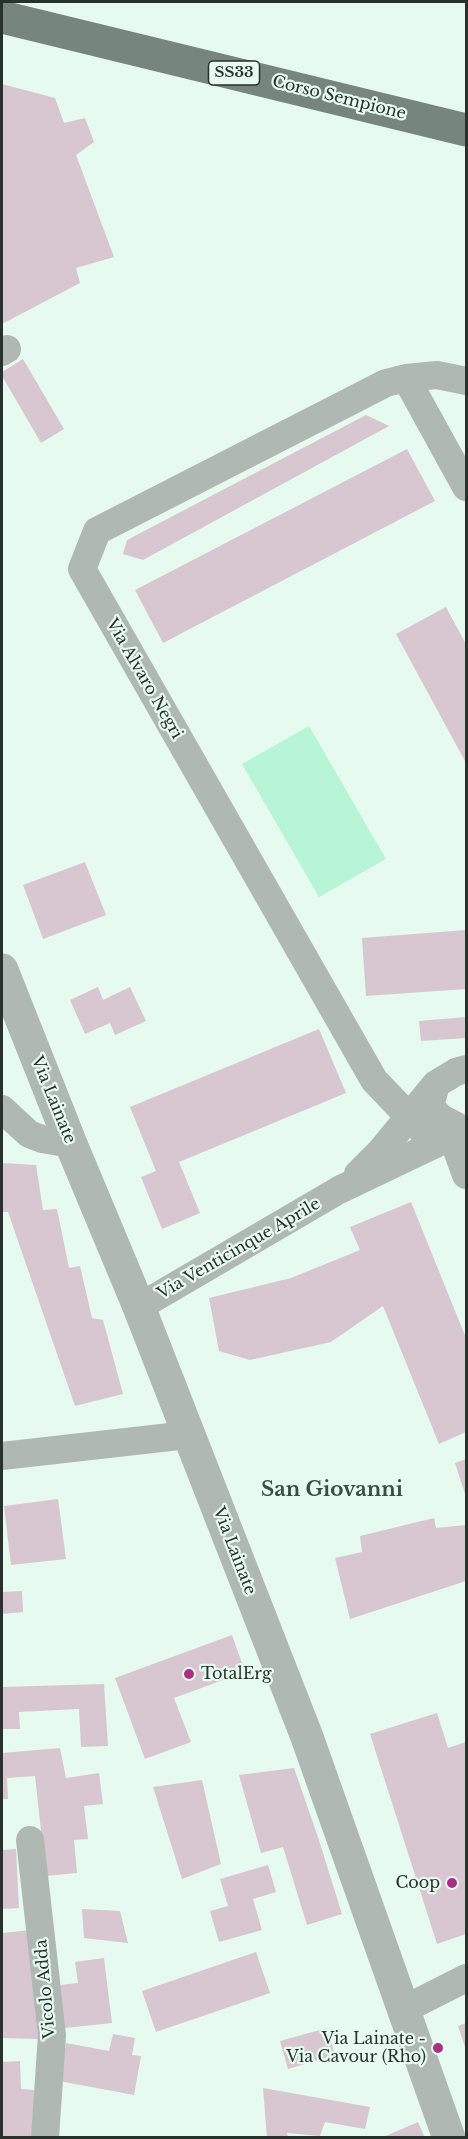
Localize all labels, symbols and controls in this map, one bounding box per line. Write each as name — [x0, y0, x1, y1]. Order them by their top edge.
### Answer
road number: SS33 — [208, 61, 260, 85]
street label: Corso Sempione — [270, 72, 408, 124]
street label: Via Alvaro Negri — [102, 616, 186, 742]
street label: Via Lainate — [27, 1054, 79, 1146]
street label: Via Venticinque Aprile — [154, 1194, 324, 1304]
district label: San Giovanni — [261, 1478, 403, 1502]
street label: Via Lainate — [208, 1504, 260, 1598]
place label: TotalErg — [201, 1664, 271, 1684]
marker: TotalErg — [182, 1667, 196, 1681]
place label: Coop — [395, 1873, 440, 1893]
marker: Coop — [445, 1876, 459, 1890]
street label: Vicolo Adda — [32, 1938, 60, 2040]
place label: Via Lainate - Via Cavour (Rho) — [286, 2029, 426, 2067]
marker: Via Lainate - Via Cavour (Rho) — [431, 2041, 445, 2055]

